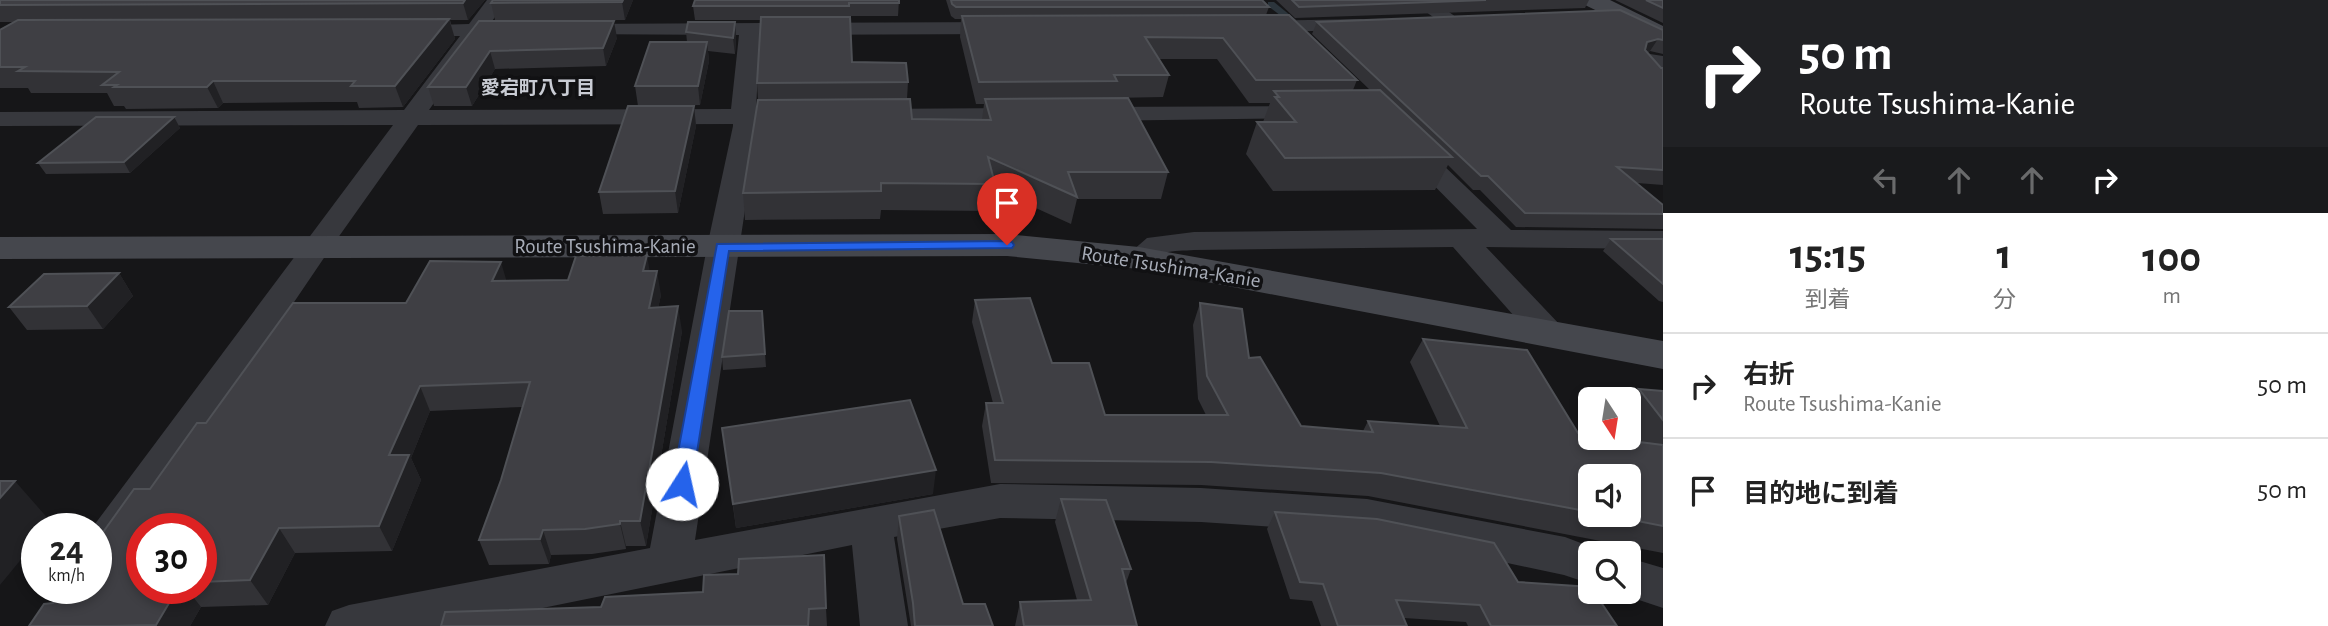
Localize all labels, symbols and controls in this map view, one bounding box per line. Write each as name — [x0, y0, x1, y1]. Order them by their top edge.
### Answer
icon: right — [1684, 28, 1775, 119]
text: 50 m — [1799, 30, 1893, 79]
district label: 愛宕町八丁目 — [481, 78, 595, 98]
text: Route Tsushima-Kanie — [1799, 88, 2075, 120]
icon: left — [1867, 161, 1905, 199]
icon: ahead — [1940, 161, 1978, 199]
icon: ahead — [2013, 161, 2051, 199]
icon: right — [2086, 161, 2124, 199]
pin — [977, 173, 1037, 245]
icon: arrive — [988, 184, 1026, 222]
text: 15:15 — [1790, 234, 1866, 276]
text: 1 — [1997, 234, 2012, 276]
street label: Route Tsushima-Kanie — [514, 236, 696, 257]
text: 100 — [2142, 237, 2201, 279]
street label: Route Tsushima-Kanie — [1080, 242, 1262, 292]
text: m — [2163, 285, 2181, 308]
text: 到着 — [1805, 289, 1851, 312]
text: 分 — [1993, 289, 2016, 312]
text: 右折 — [1743, 362, 1795, 388]
icon: right — [1684, 367, 1722, 405]
text: 50 m — [2257, 372, 2307, 398]
north arrow — [1578, 387, 1642, 450]
map controls — [1578, 387, 1641, 604]
text: Route Tsushima-Kanie — [1743, 393, 1942, 416]
position arrow — [645, 447, 719, 521]
button: sound — [1578, 464, 1641, 527]
icon: arrive — [1684, 472, 1722, 510]
text: 50 m — [2257, 477, 2307, 503]
text: 目的地に到着 — [1743, 481, 1899, 507]
speed limit sign: 30 — [126, 513, 217, 604]
text: 24 — [49, 532, 84, 567]
button: search — [1578, 541, 1641, 604]
text: km/h — [48, 567, 85, 585]

